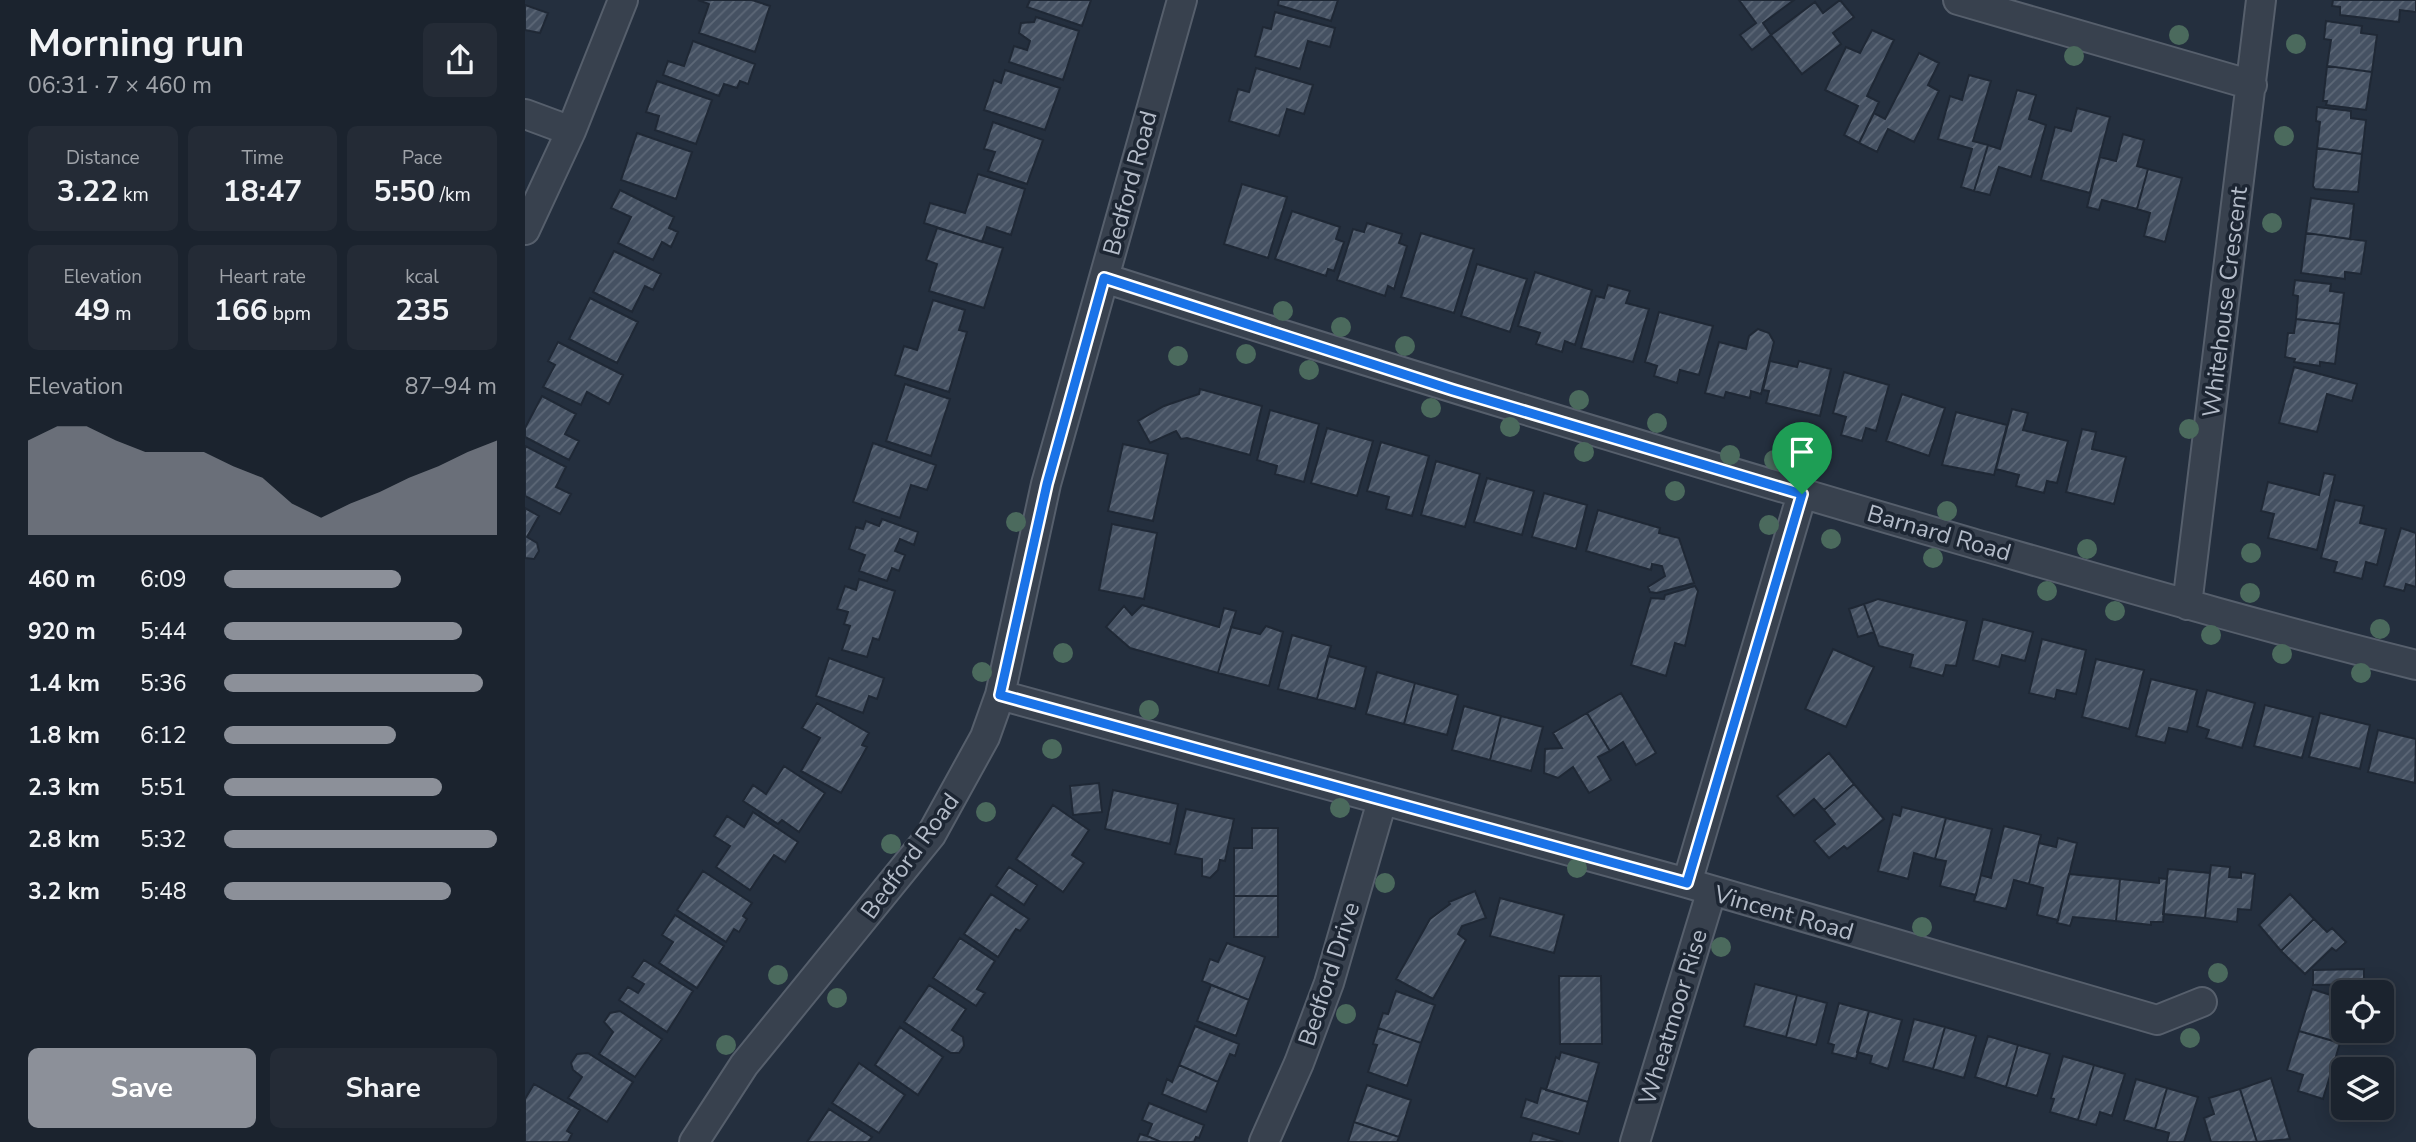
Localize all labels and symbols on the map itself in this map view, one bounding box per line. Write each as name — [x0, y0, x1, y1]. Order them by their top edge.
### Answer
street label: Bedford Road — [1095, 107, 1165, 259]
street label: Whitehouse Crescent — [2195, 184, 2255, 419]
pin — [1772, 422, 1832, 494]
street label: Barnard Road — [1863, 497, 2015, 569]
street label: Bedford Road — [853, 787, 967, 925]
street label: Vincent Road — [1710, 878, 1857, 948]
street label: Bedford Drive — [1291, 898, 1367, 1050]
street label: Wheatmoor Rise — [1631, 925, 1715, 1109]

